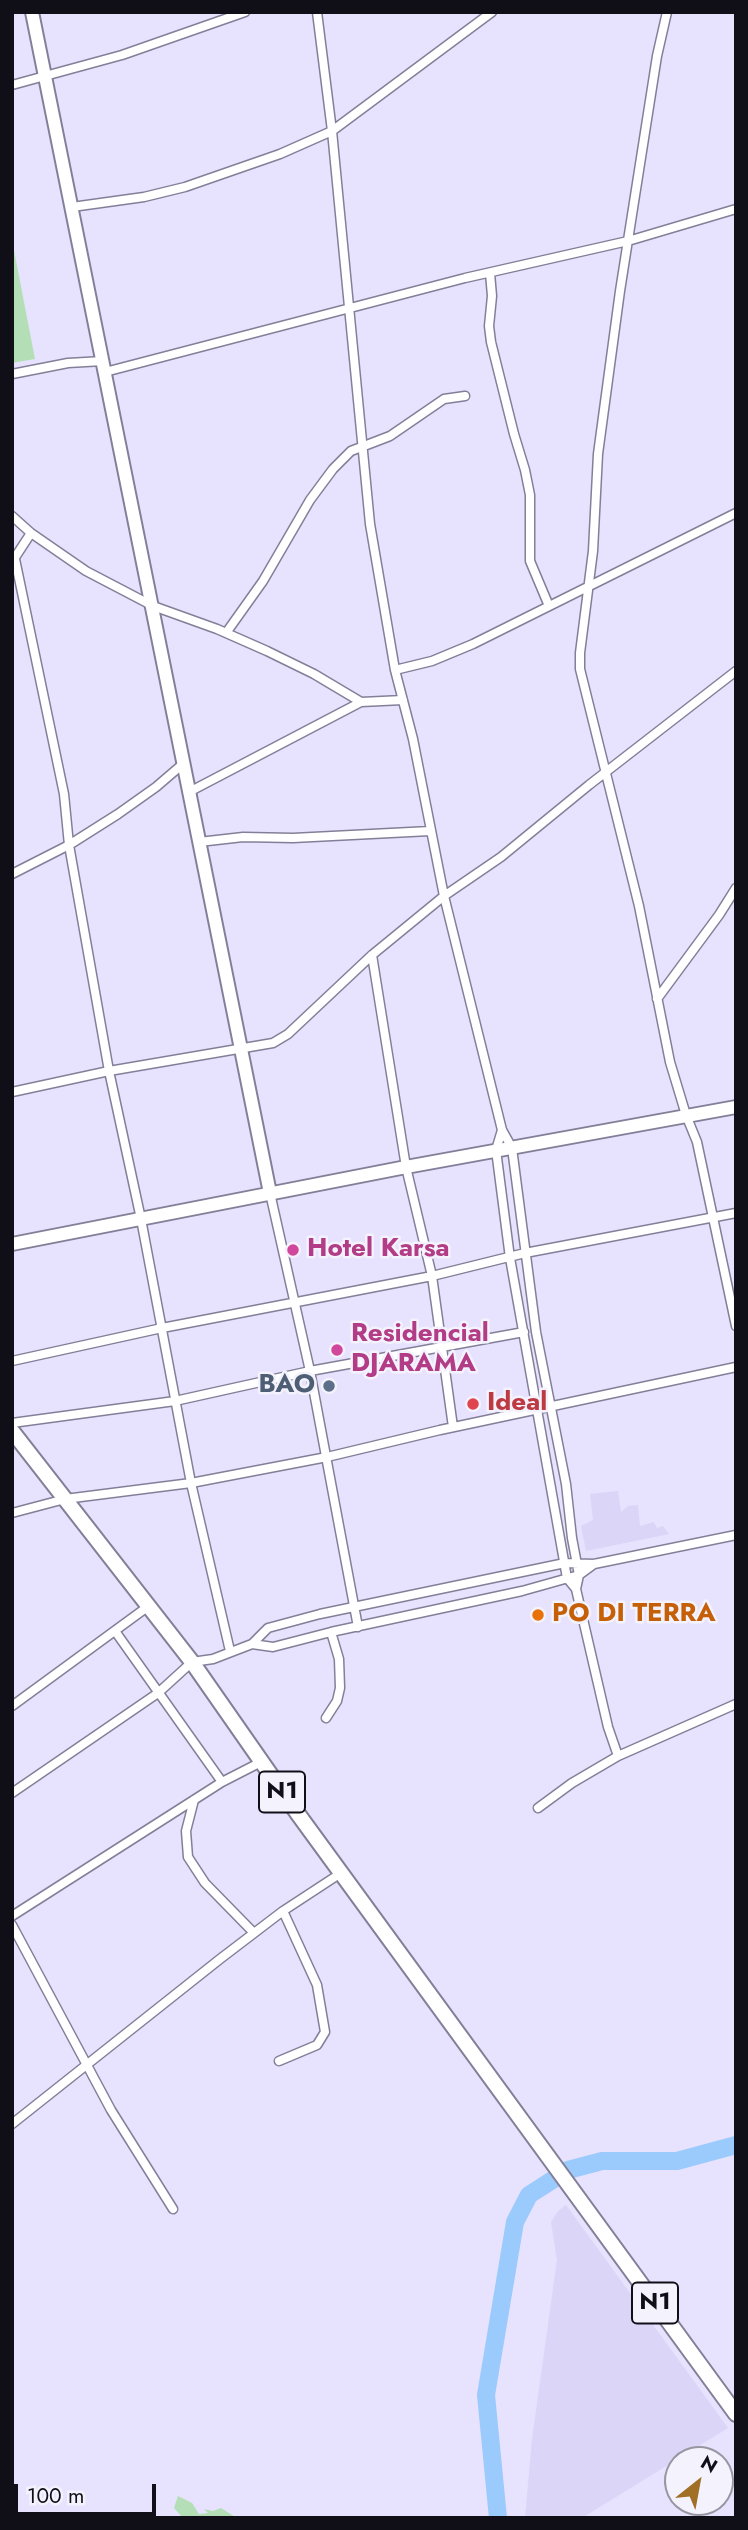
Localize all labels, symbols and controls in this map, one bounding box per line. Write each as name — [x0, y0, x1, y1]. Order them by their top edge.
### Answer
place label: Hotel Karsa — [307, 1234, 450, 1266]
marker: Hotel Karsa — [285, 1242, 301, 1258]
place label: Residencial DJARAMA — [351, 1319, 489, 1380]
marker: Residencial DJARAMA — [329, 1342, 345, 1358]
place label: BAO — [258, 1370, 315, 1402]
marker: BAO — [321, 1378, 337, 1394]
place label: Ideal — [487, 1388, 547, 1420]
marker: Ideal — [465, 1396, 481, 1412]
place label: PO DI TERRA — [552, 1599, 716, 1631]
marker: PO DI TERRA — [530, 1607, 546, 1623]
road number: N1 — [259, 1772, 305, 1812]
road number: N1 — [632, 2282, 678, 2324]
north arrow — [664, 2446, 734, 2516]
text: N — [696, 2449, 722, 2480]
scale bar — [18, 2470, 159, 2514]
text: 100 m — [27, 2481, 84, 2511]

